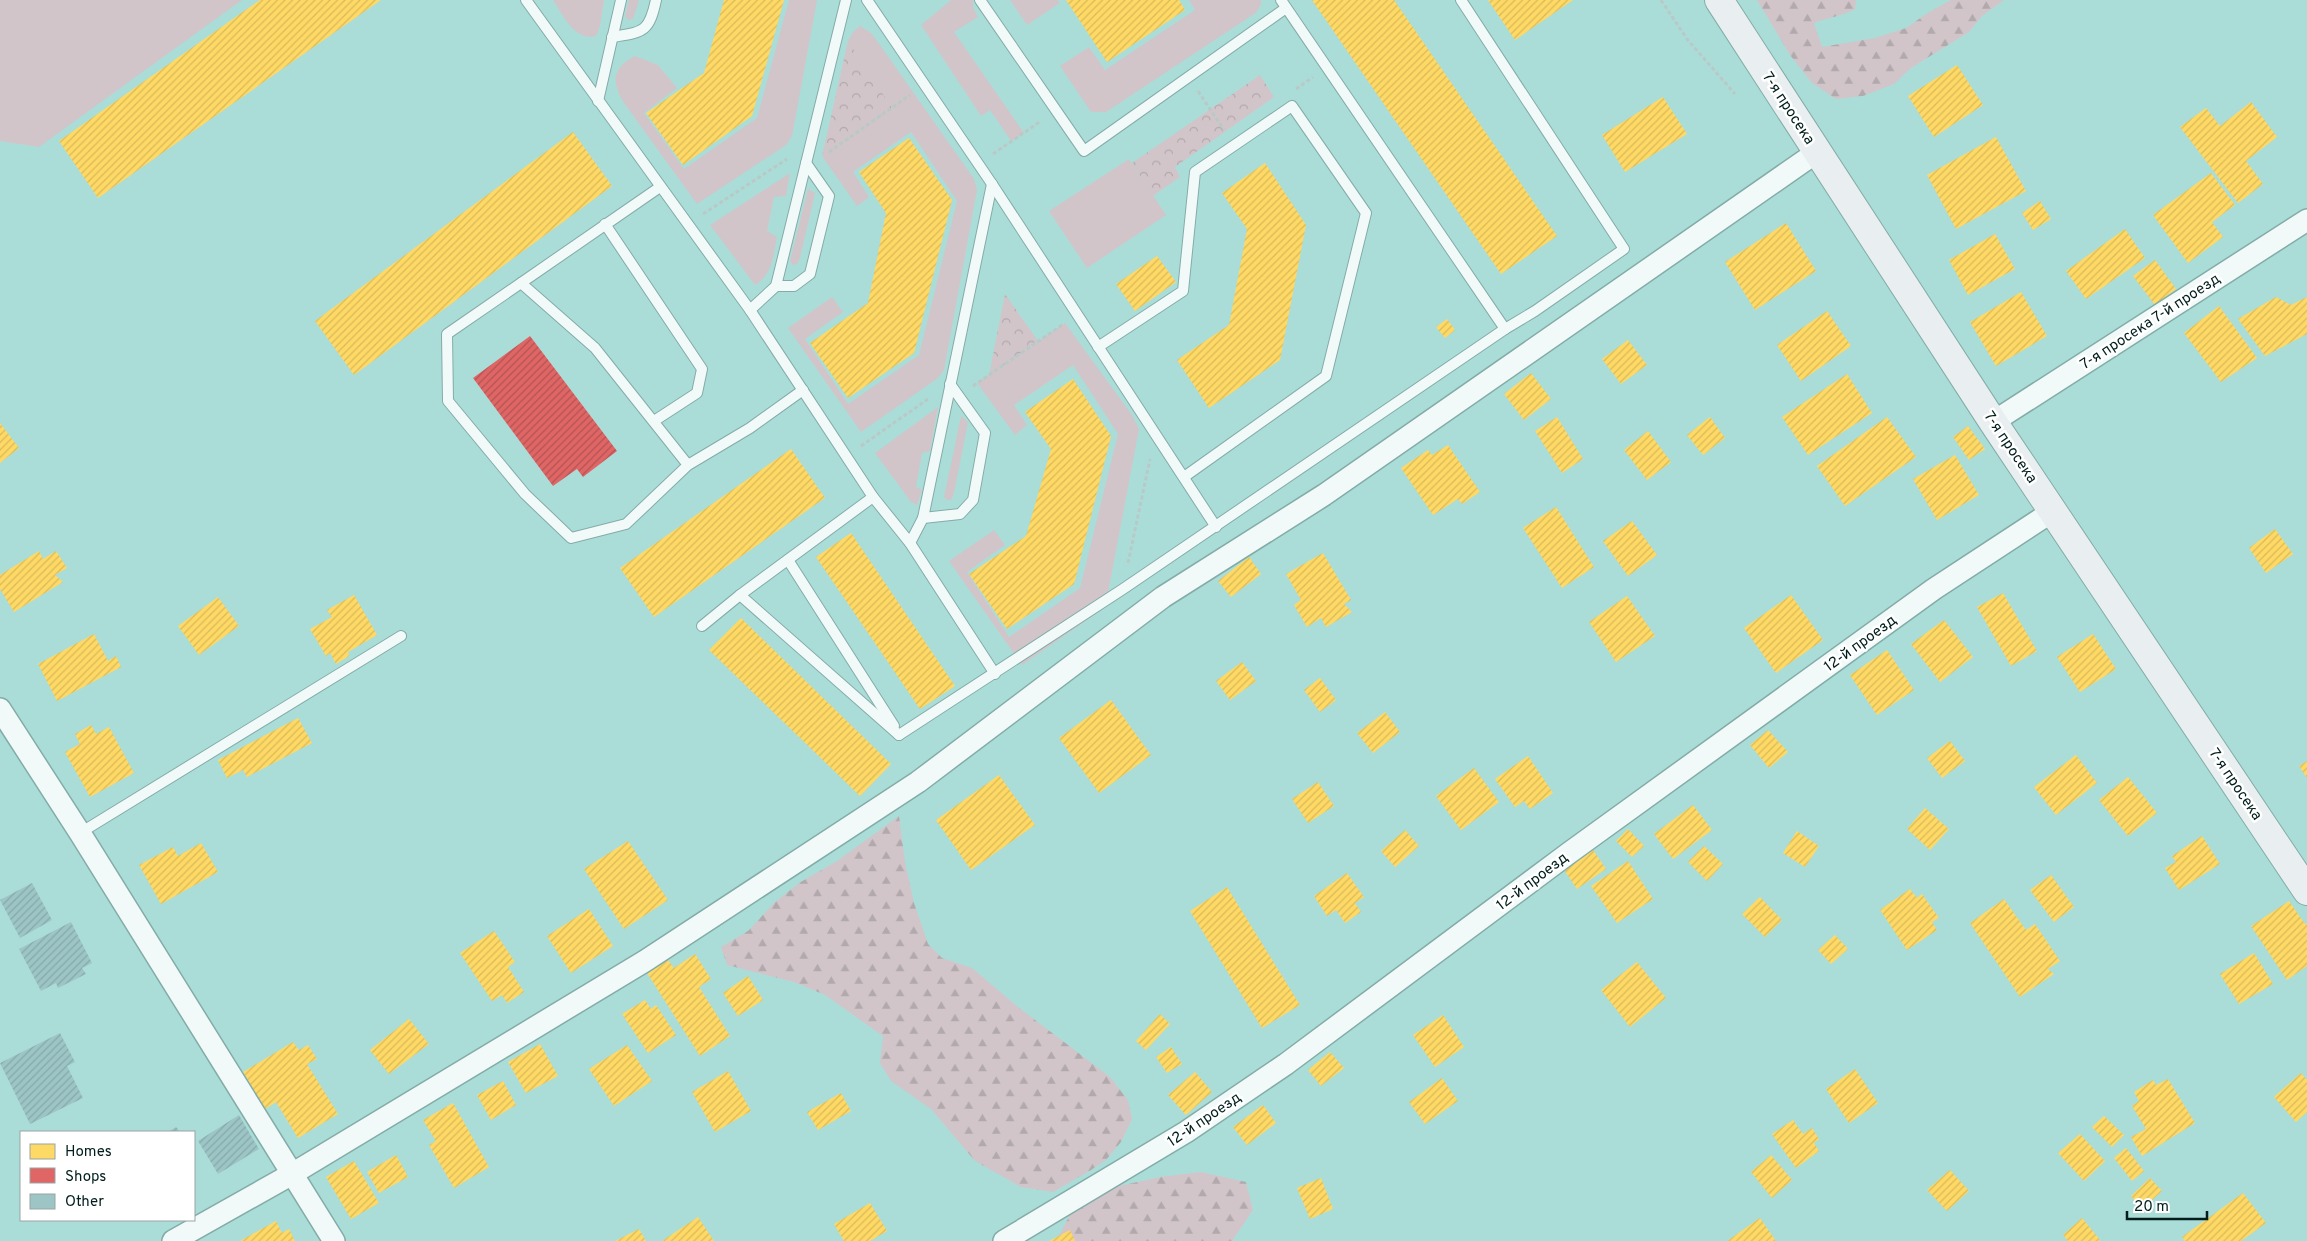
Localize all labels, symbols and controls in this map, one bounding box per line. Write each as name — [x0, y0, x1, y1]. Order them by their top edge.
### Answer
street label: 7-я просека — [1757, 69, 1818, 149]
street label: 7-я просека 7-й проезд — [2077, 270, 2224, 375]
street label: 7-я просека — [1979, 408, 2041, 487]
street label: 12-й проезд — [1821, 611, 1901, 677]
street label: 7-я просека — [2204, 745, 2266, 824]
street label: 12-й проезд — [1493, 849, 1573, 915]
street label: 12-й проезд — [1164, 1089, 1245, 1152]
legend — [20, 1131, 195, 1221]
text: Homes — [65, 1143, 112, 1162]
text: Shops — [65, 1168, 106, 1187]
scale bar — [2127, 1188, 2207, 1220]
text: Other — [65, 1193, 104, 1212]
text: 20 m — [2134, 1198, 2169, 1217]

